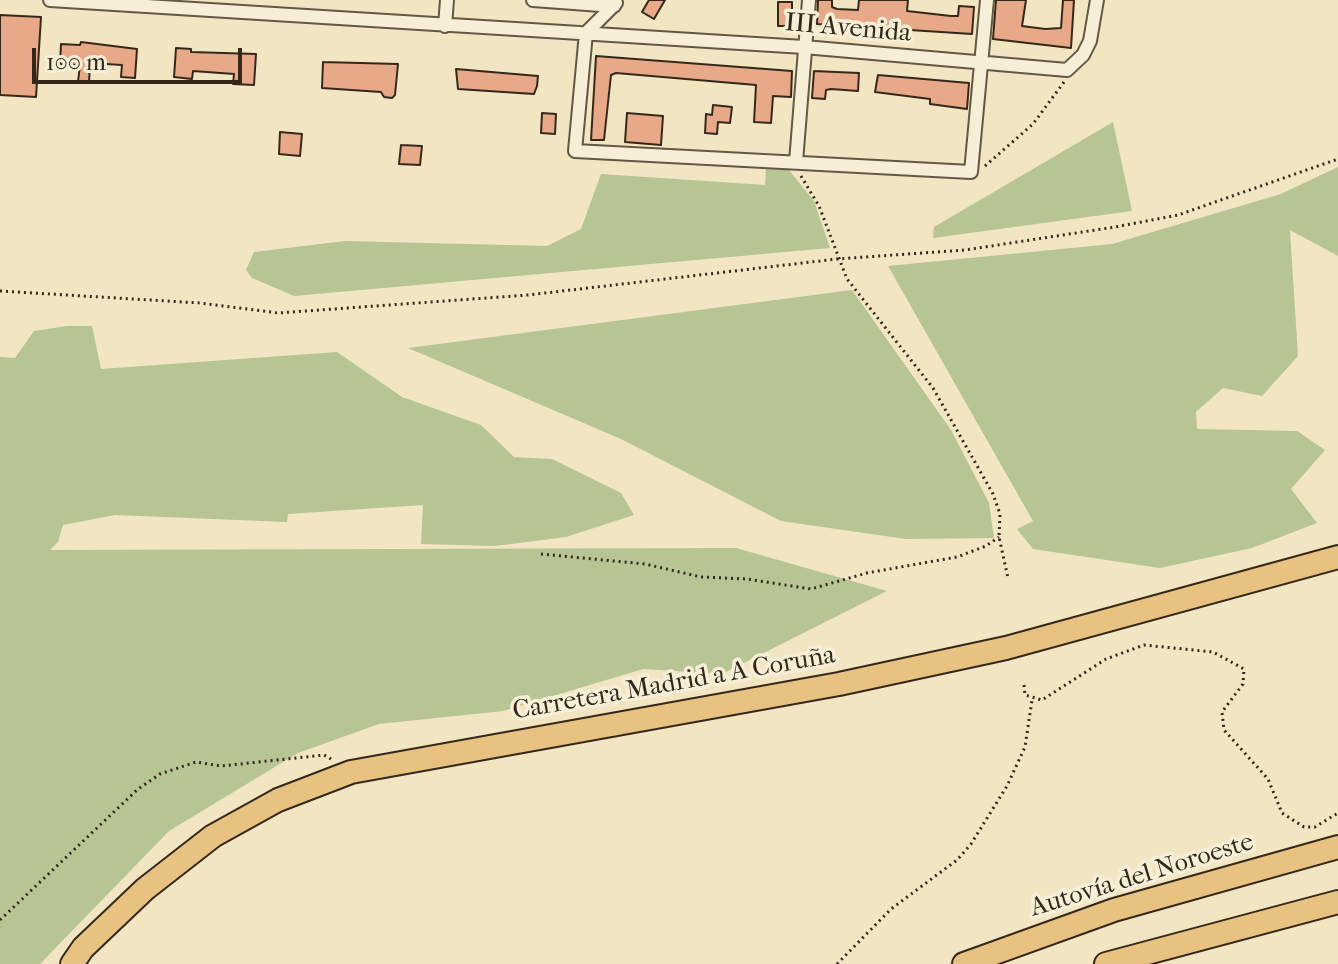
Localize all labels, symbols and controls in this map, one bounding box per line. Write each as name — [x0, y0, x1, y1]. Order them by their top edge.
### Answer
street label: III Avenida — [784, 8, 912, 50]
scale bar — [36, 32, 246, 82]
text: 100 m — [46, 48, 106, 76]
street label: Carretera Madrid a A Coruña — [510, 640, 838, 728]
street label: Autovía del Noroeste — [1026, 827, 1258, 925]

